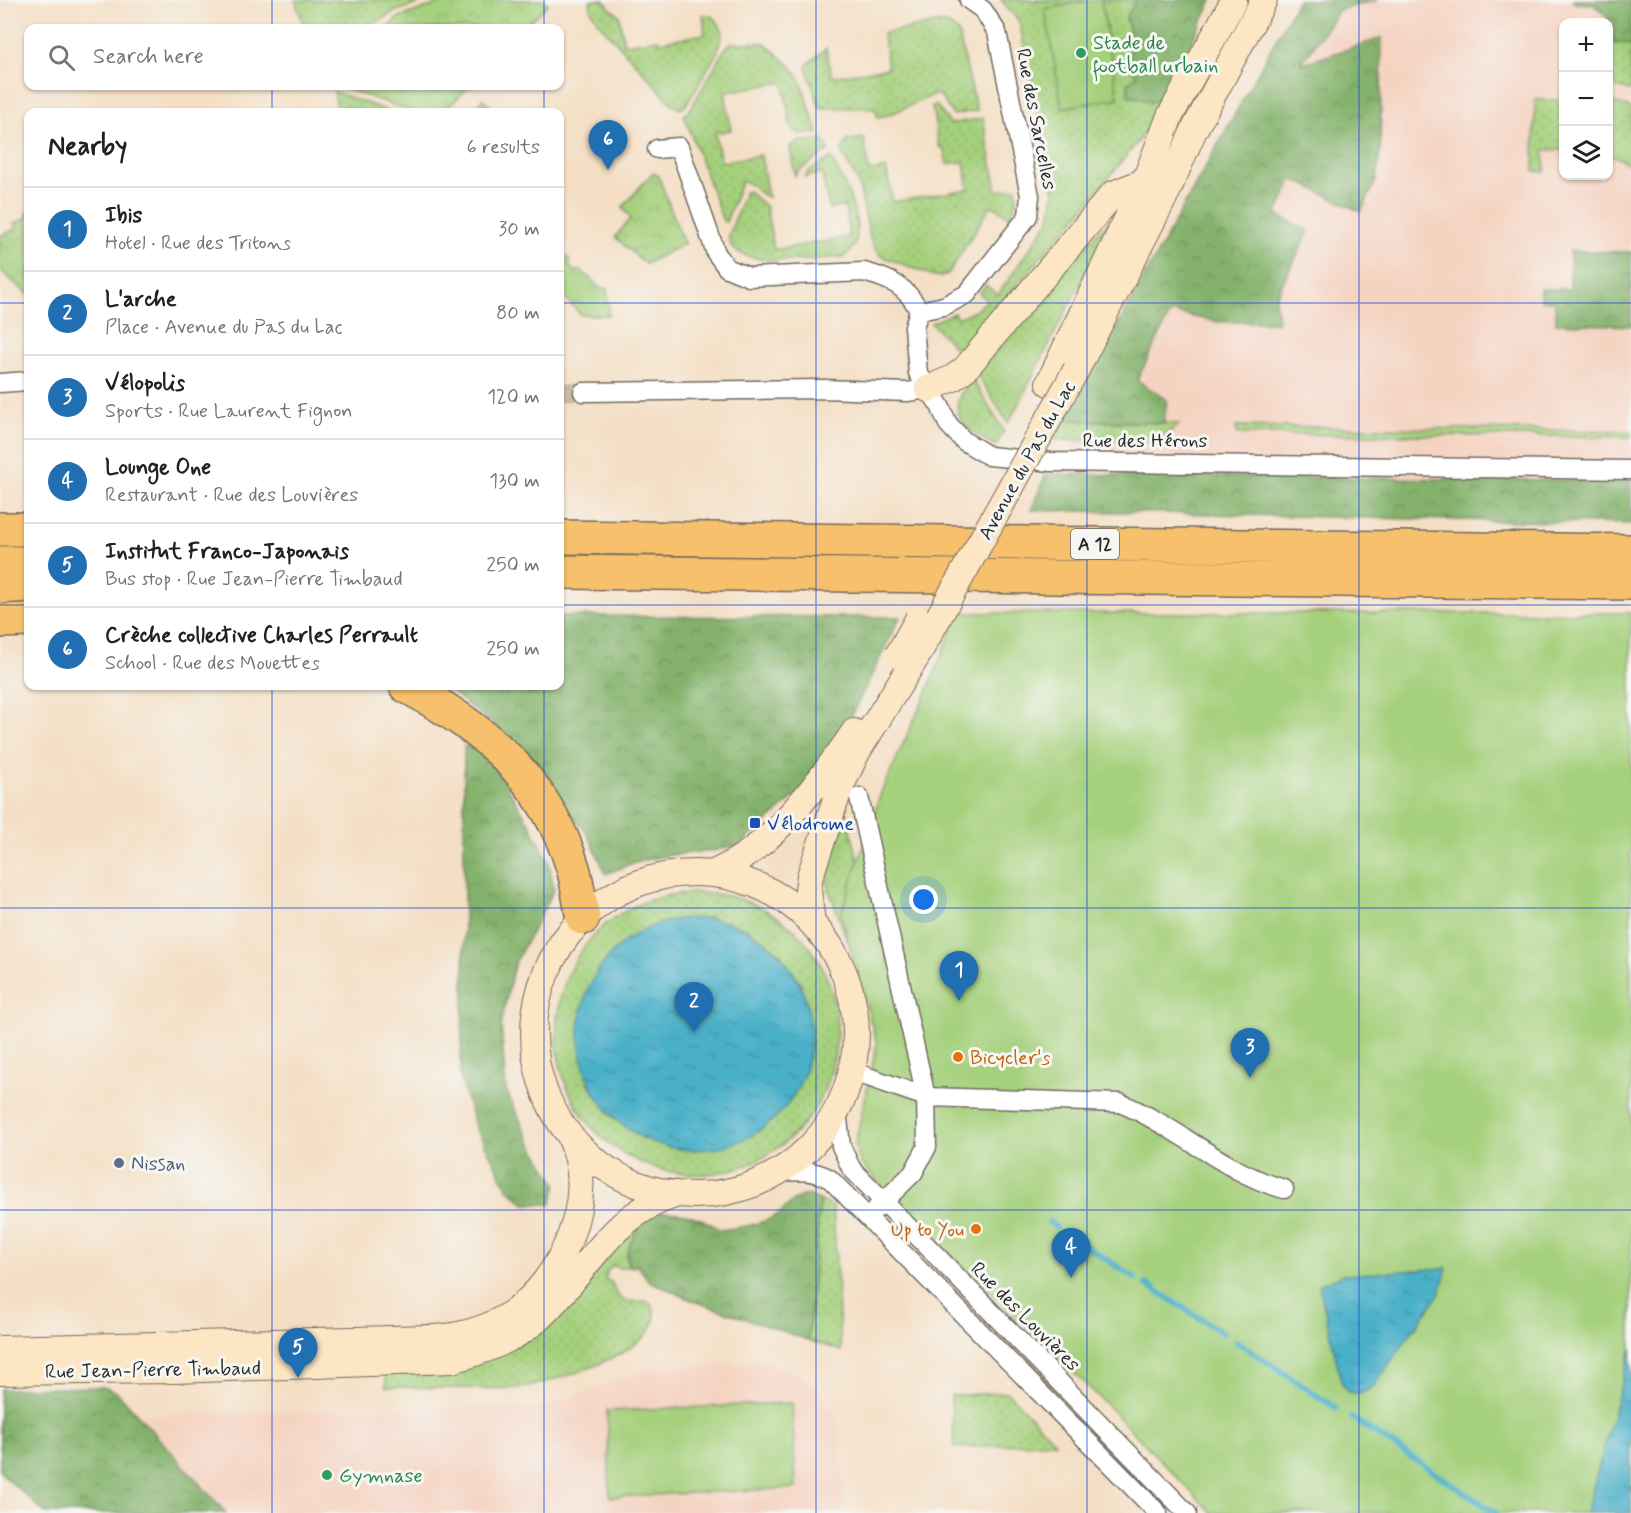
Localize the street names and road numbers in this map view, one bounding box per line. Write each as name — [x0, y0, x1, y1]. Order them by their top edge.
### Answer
street label: Rue des Sarcelles — [1009, 46, 1062, 192]
street label: Avenue du Pas du Lac — [972, 376, 1082, 545]
street label: Rue des Hérons — [1083, 428, 1208, 455]
road number: A 12 — [1071, 529, 1119, 559]
street label: Rue des Louvières — [964, 1256, 1086, 1378]
street label: Rue Jean-Pierre Timbaud — [45, 1355, 261, 1386]

